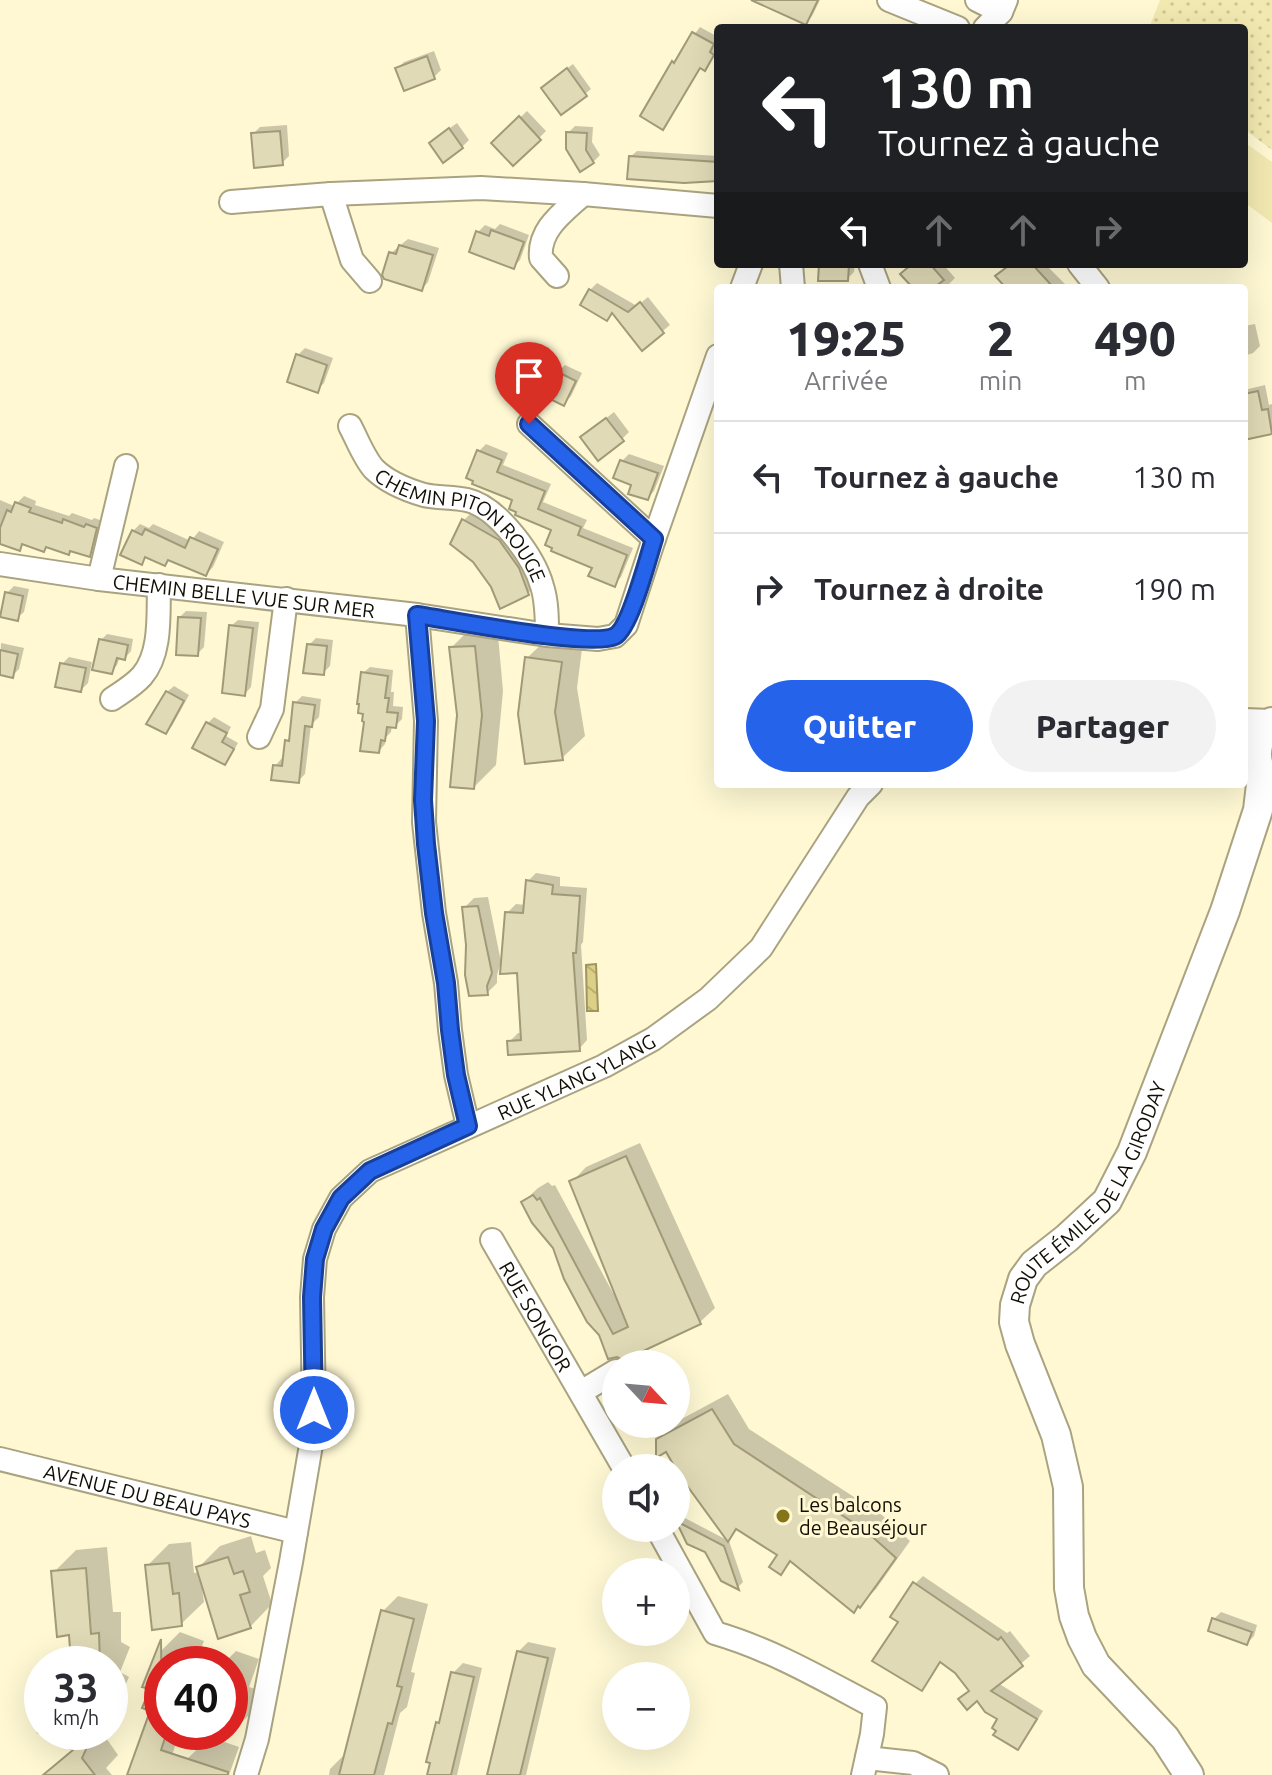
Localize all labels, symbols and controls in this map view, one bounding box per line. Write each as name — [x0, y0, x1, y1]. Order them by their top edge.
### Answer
icon: left — [746, 56, 850, 160]
text: 130 m — [878, 56, 1034, 119]
text: Tournez à gauche — [878, 122, 1160, 163]
icon: left — [833, 208, 877, 252]
icon: ahead — [917, 208, 961, 252]
icon: ahead — [1001, 208, 1045, 252]
icon: right — [1085, 208, 1129, 252]
text: 19:25 — [786, 311, 906, 365]
text: 2 — [987, 311, 1014, 365]
text: 490 — [1095, 311, 1176, 365]
pin — [495, 342, 563, 424]
icon: arrive — [507, 354, 551, 398]
text: Arrivée — [804, 366, 888, 395]
text: min — [979, 366, 1022, 395]
text: m — [1124, 366, 1146, 395]
icon: left — [746, 455, 790, 499]
text: Tournez à gauche — [814, 460, 1059, 494]
text: 130 m — [1132, 460, 1216, 494]
street label: CHEMIN PITON ROUGE — [371, 463, 551, 585]
icon: right — [746, 567, 790, 611]
street label: CHEMIN BELLE VUE SUR MER — [112, 569, 376, 622]
text: Tournez à droite — [814, 572, 1044, 606]
text: 190 m — [1132, 572, 1216, 606]
button: Quitter — [746, 680, 973, 772]
button: Partager — [989, 680, 1216, 772]
street label: RUE YLANG YLANG — [494, 1029, 659, 1124]
street label: ROUTE ÉMILE DE LA GIRODAY — [1005, 1078, 1170, 1306]
street label: RUE SONGOR — [495, 1257, 577, 1375]
north arrow — [602, 1350, 690, 1438]
map controls — [602, 1350, 690, 1750]
position arrow — [272, 1368, 356, 1452]
button: sound — [602, 1454, 690, 1542]
street label: AVENUE DU BEAU PAYS — [42, 1459, 253, 1532]
place label: Les balcons de Beauséjour — [799, 1493, 927, 1539]
marker: Les balcons de Beauséjour — [774, 1507, 792, 1525]
button: + — [602, 1558, 690, 1646]
speed limit sign: 40 — [144, 1646, 248, 1750]
button: − — [602, 1662, 690, 1750]
text: 33 — [53, 1665, 99, 1710]
text: km/h — [53, 1706, 99, 1729]

